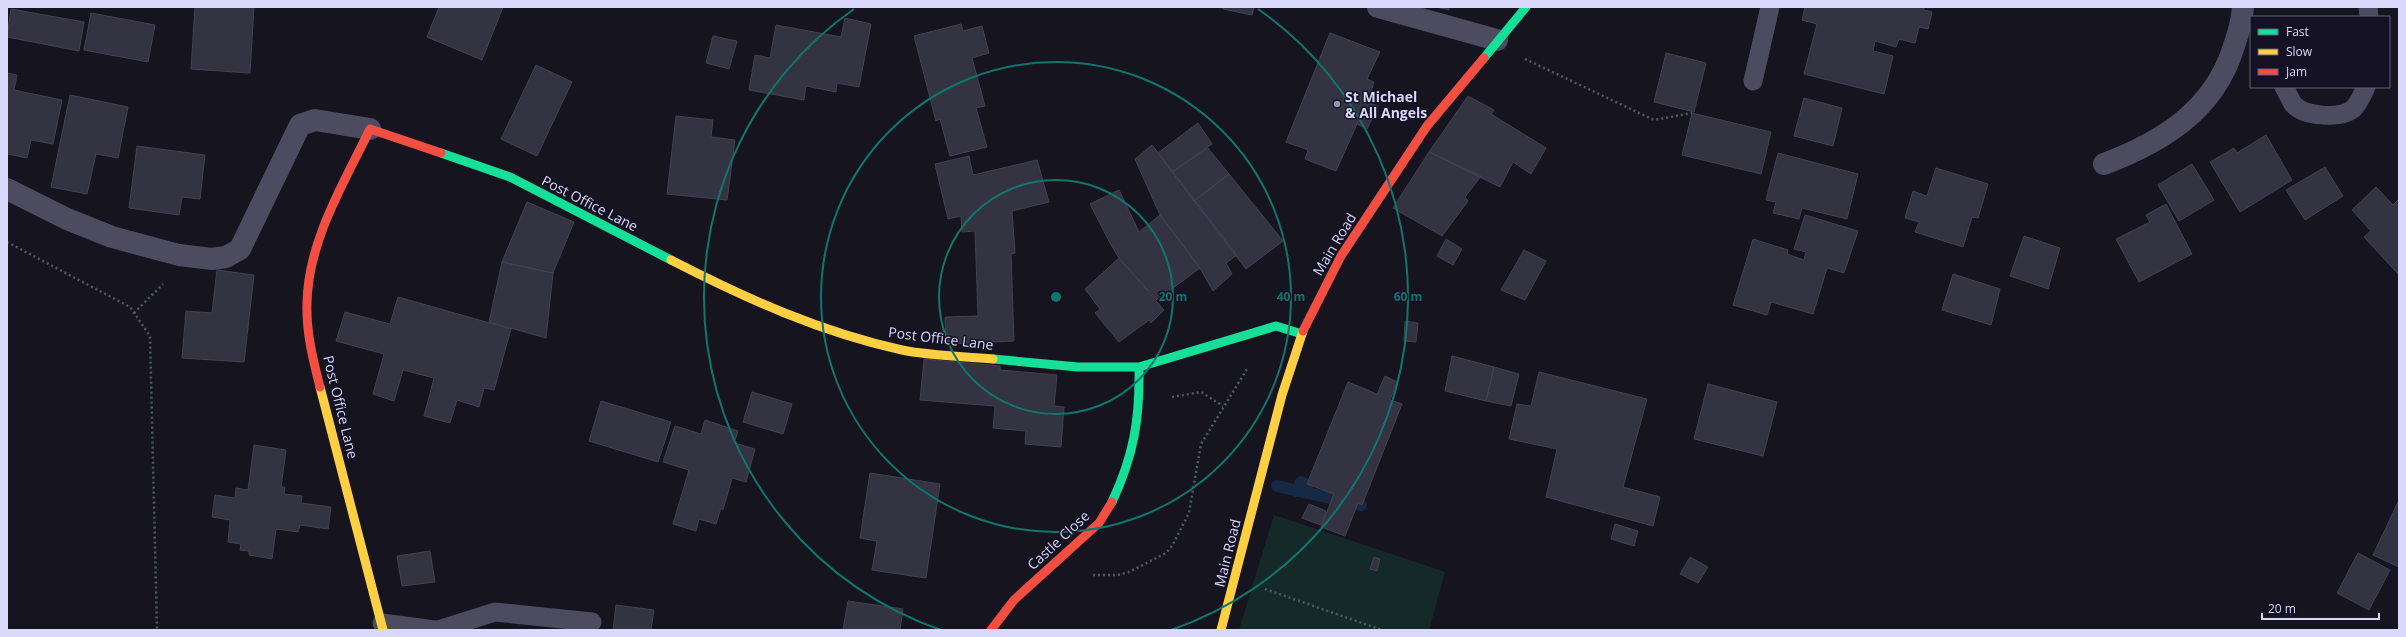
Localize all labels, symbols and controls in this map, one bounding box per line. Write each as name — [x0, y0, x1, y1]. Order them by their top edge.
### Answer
legend — [2250, 16, 2390, 88]
text: Fast — [2286, 23, 2309, 40]
text: Slow — [2286, 43, 2313, 60]
text: Jam — [2285, 63, 2307, 80]
place label: St Michael & All Angels — [1345, 87, 1427, 122]
marker: St Michael & All Angels — [1332, 99, 1342, 109]
street label: Post Office Lane — [539, 171, 642, 236]
street label: Main Road — [1308, 209, 1360, 279]
text: 20 m — [1159, 288, 1187, 305]
text: 40 m — [1277, 288, 1305, 305]
text: 60 m — [1394, 288, 1422, 305]
centre of rings — [1049, 290, 1063, 304]
street label: Post Office Lane — [887, 322, 995, 354]
street label: Post Office Lane — [319, 353, 363, 461]
street label: Castle Close — [1023, 506, 1093, 574]
street label: Main Road — [1209, 517, 1245, 589]
scale bar — [2262, 595, 2379, 621]
text: 20 m — [2268, 600, 2296, 617]

